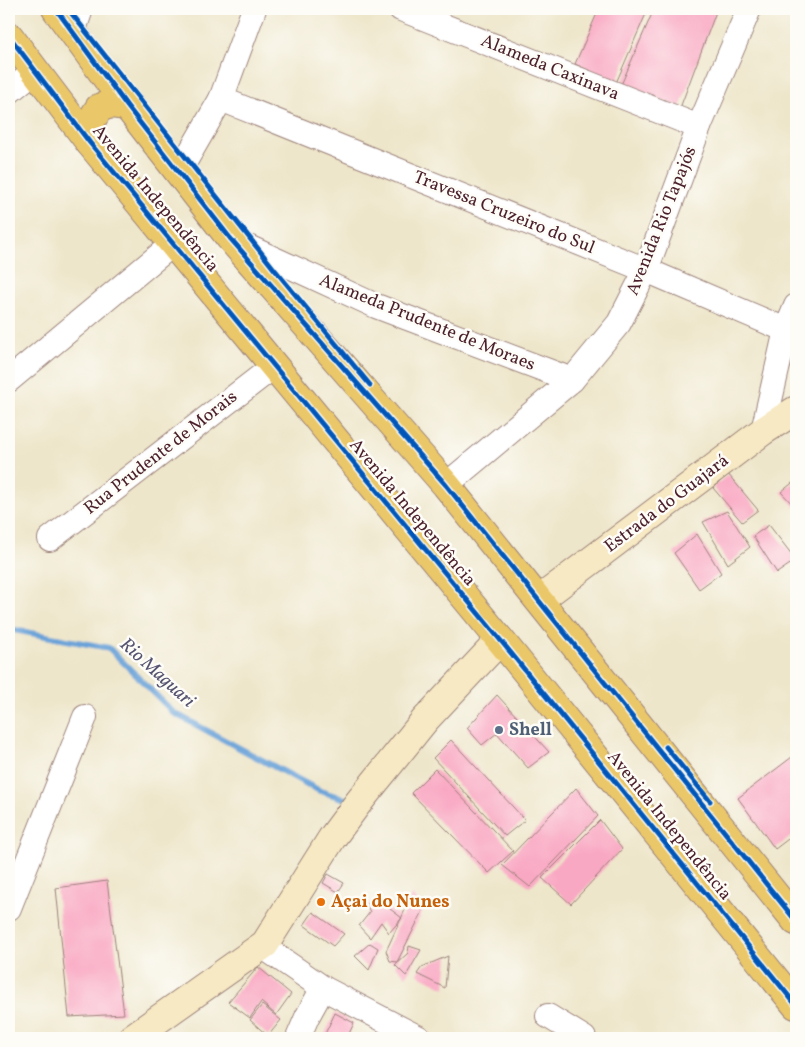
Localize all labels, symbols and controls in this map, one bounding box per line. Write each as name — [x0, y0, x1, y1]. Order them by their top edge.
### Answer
street label: Alameda Caxinava — [477, 29, 623, 107]
street label: Avenida Independência — [86, 120, 224, 278]
street label: Avenida Rio Tapajós — [621, 143, 703, 299]
street label: Travessa Cruzeiro do Sul — [410, 165, 598, 261]
street label: Alameda Prudente de Moraes — [315, 268, 539, 378]
street label: Rua Prudente de Morais — [79, 385, 243, 521]
street label: Avenida Independência — [343, 434, 481, 592]
street label: Estrada do Guajará — [599, 449, 735, 559]
water label: Rio Maguari — [114, 632, 200, 714]
place label: Shell — [509, 718, 552, 743]
marker: Shell — [493, 724, 505, 736]
street label: Avenida Independência — [601, 746, 737, 906]
place label: Açai do Nunes — [331, 890, 450, 915]
marker: Açai do Nunes — [315, 896, 327, 908]

